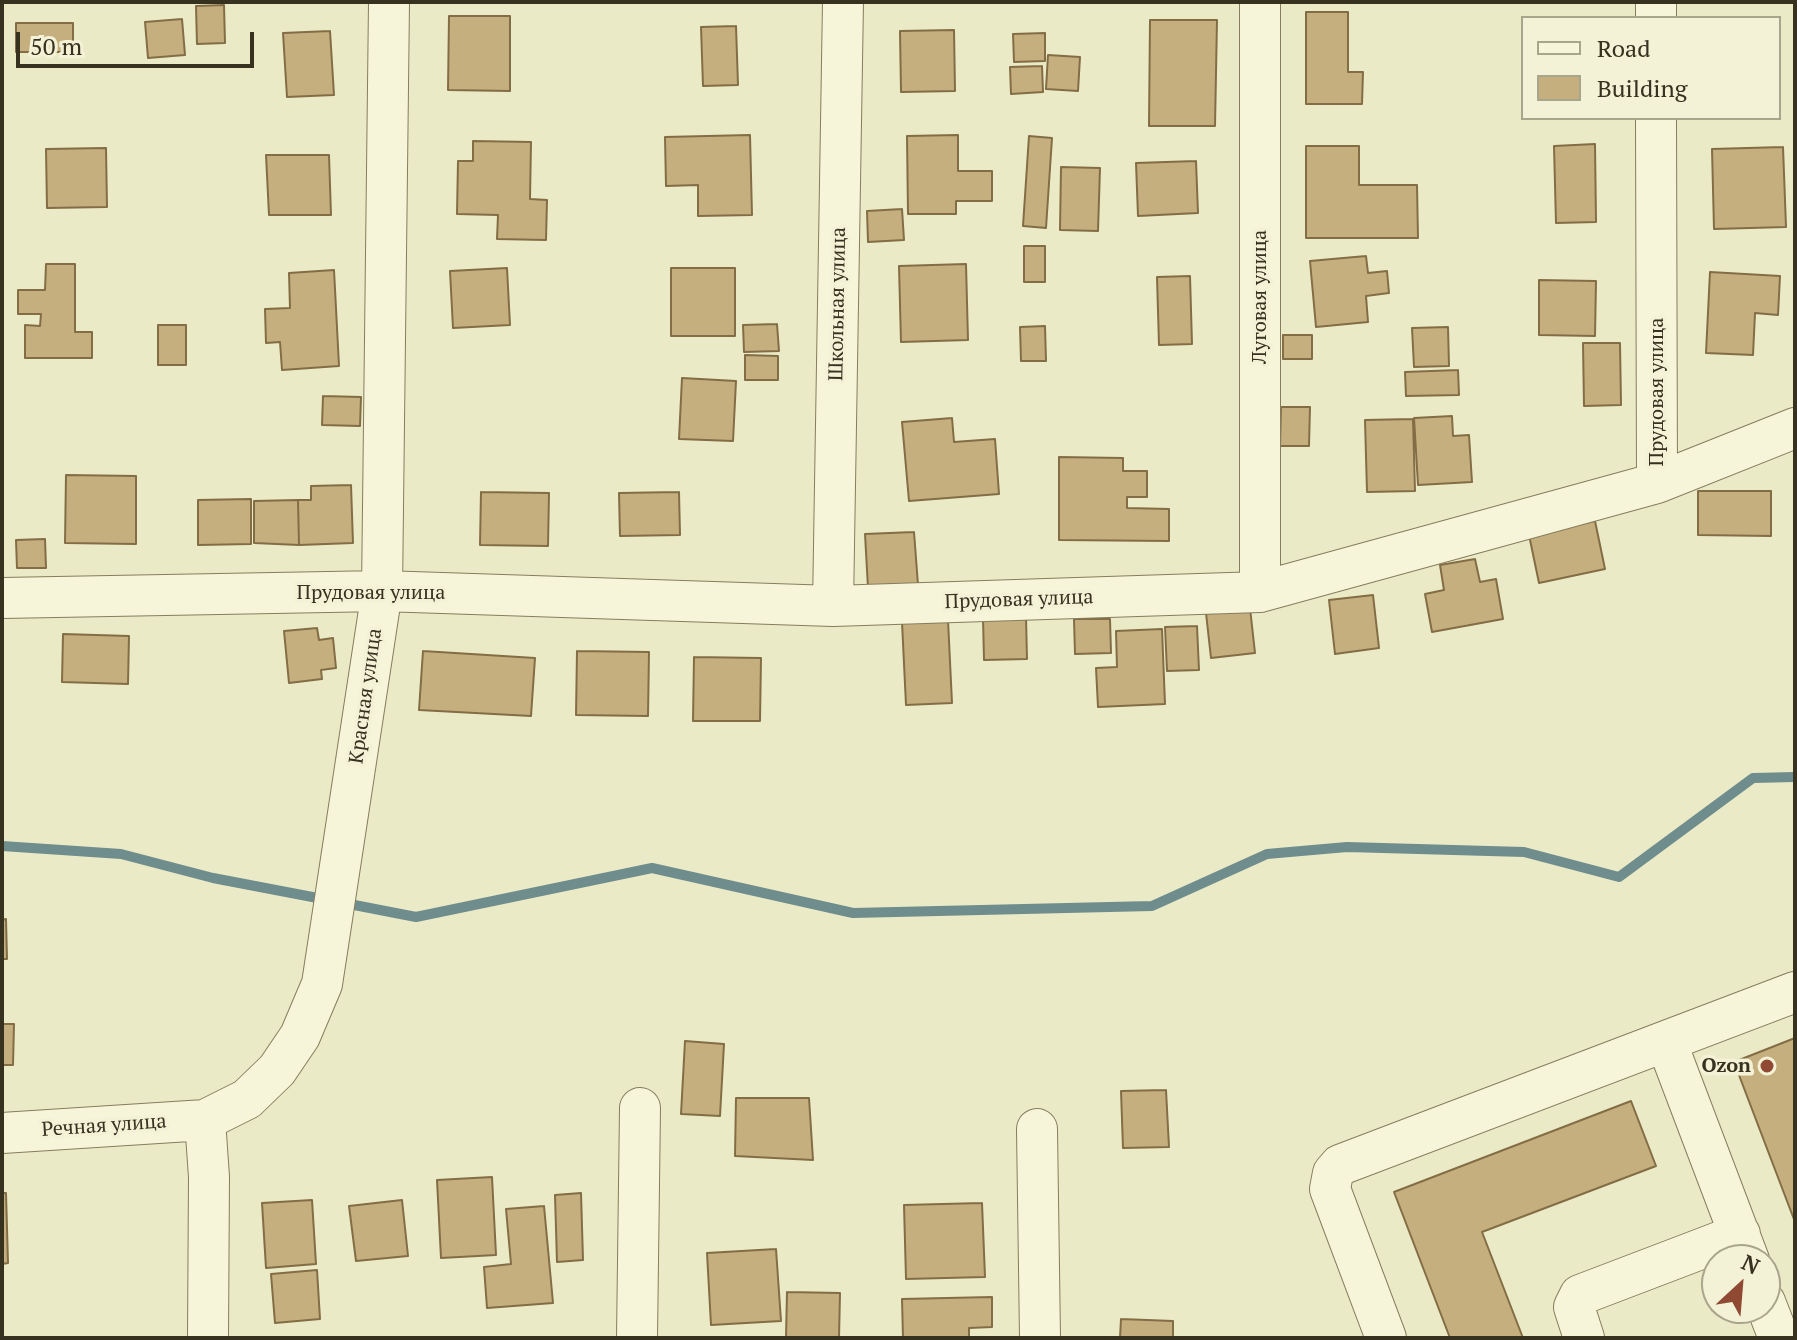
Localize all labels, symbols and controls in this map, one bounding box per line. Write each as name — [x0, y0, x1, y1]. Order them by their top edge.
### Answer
scale bar — [20, 16, 258, 66]
legend — [1521, 16, 1781, 120]
text: 50 m — [30, 30, 82, 62]
text: Road — [1597, 32, 1651, 64]
text: Building — [1597, 72, 1687, 104]
street label: Школьная улица — [825, 227, 851, 381]
street label: Луговая улица — [1248, 230, 1272, 364]
street label: Прудовая улица — [1645, 318, 1669, 466]
street label: Прудовая улица — [297, 581, 445, 605]
street label: Прудовая улица — [944, 585, 1094, 615]
street label: Красная улица — [345, 627, 387, 765]
place label: Ozon — [1702, 1054, 1751, 1078]
marker: Ozon — [1758, 1057, 1776, 1075]
street label: Речная улица — [41, 1110, 167, 1142]
north arrow — [1701, 1244, 1781, 1324]
text: N — [1737, 1247, 1765, 1280]

